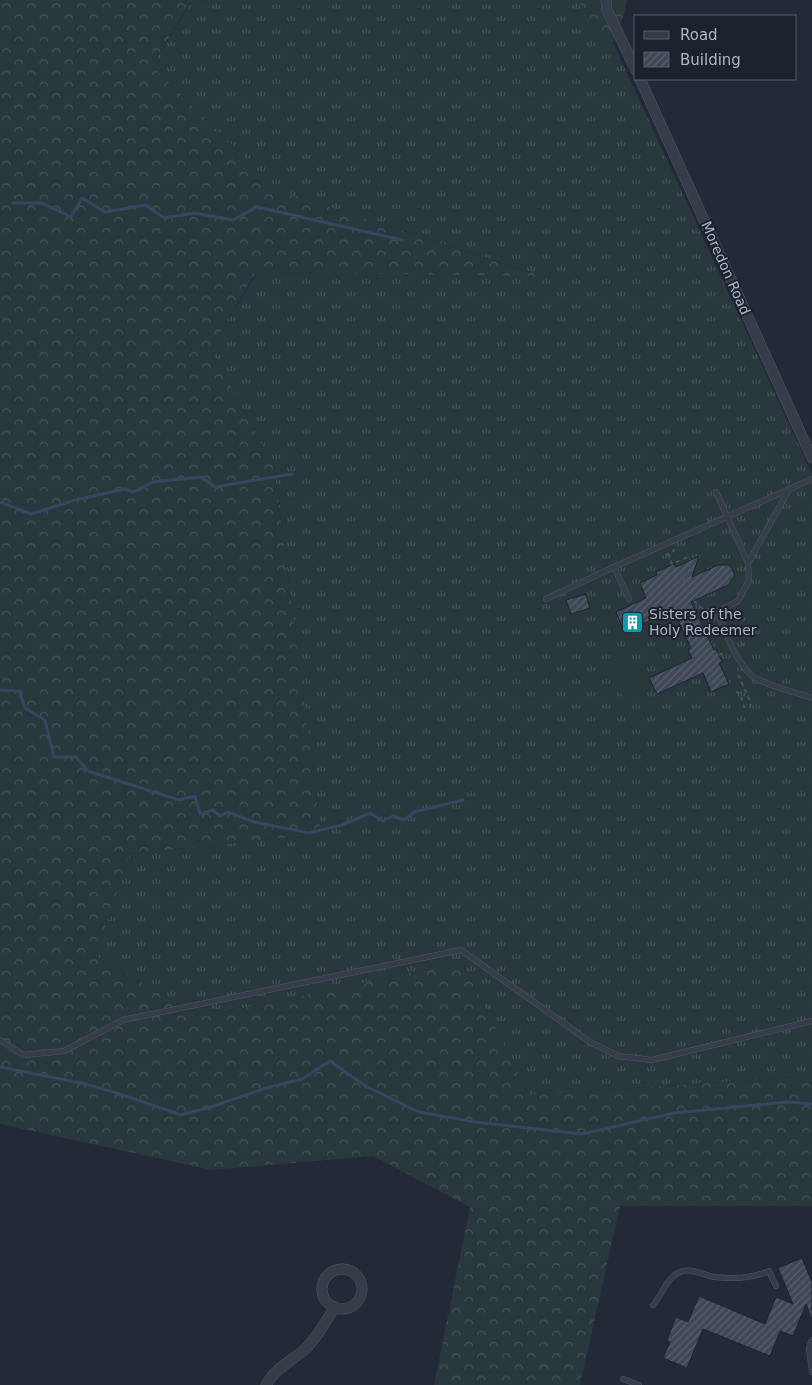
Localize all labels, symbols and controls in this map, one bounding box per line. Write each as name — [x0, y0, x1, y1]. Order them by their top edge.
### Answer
legend — [634, 15, 797, 80]
text: Road — [680, 26, 718, 44]
text: Building — [680, 51, 741, 69]
street label: Moredon Road — [698, 219, 754, 317]
place label: Sisters of the Holy Redeemer — [649, 606, 757, 638]
building icon: Sisters of the Holy Redeemer — [621, 610, 645, 634]

